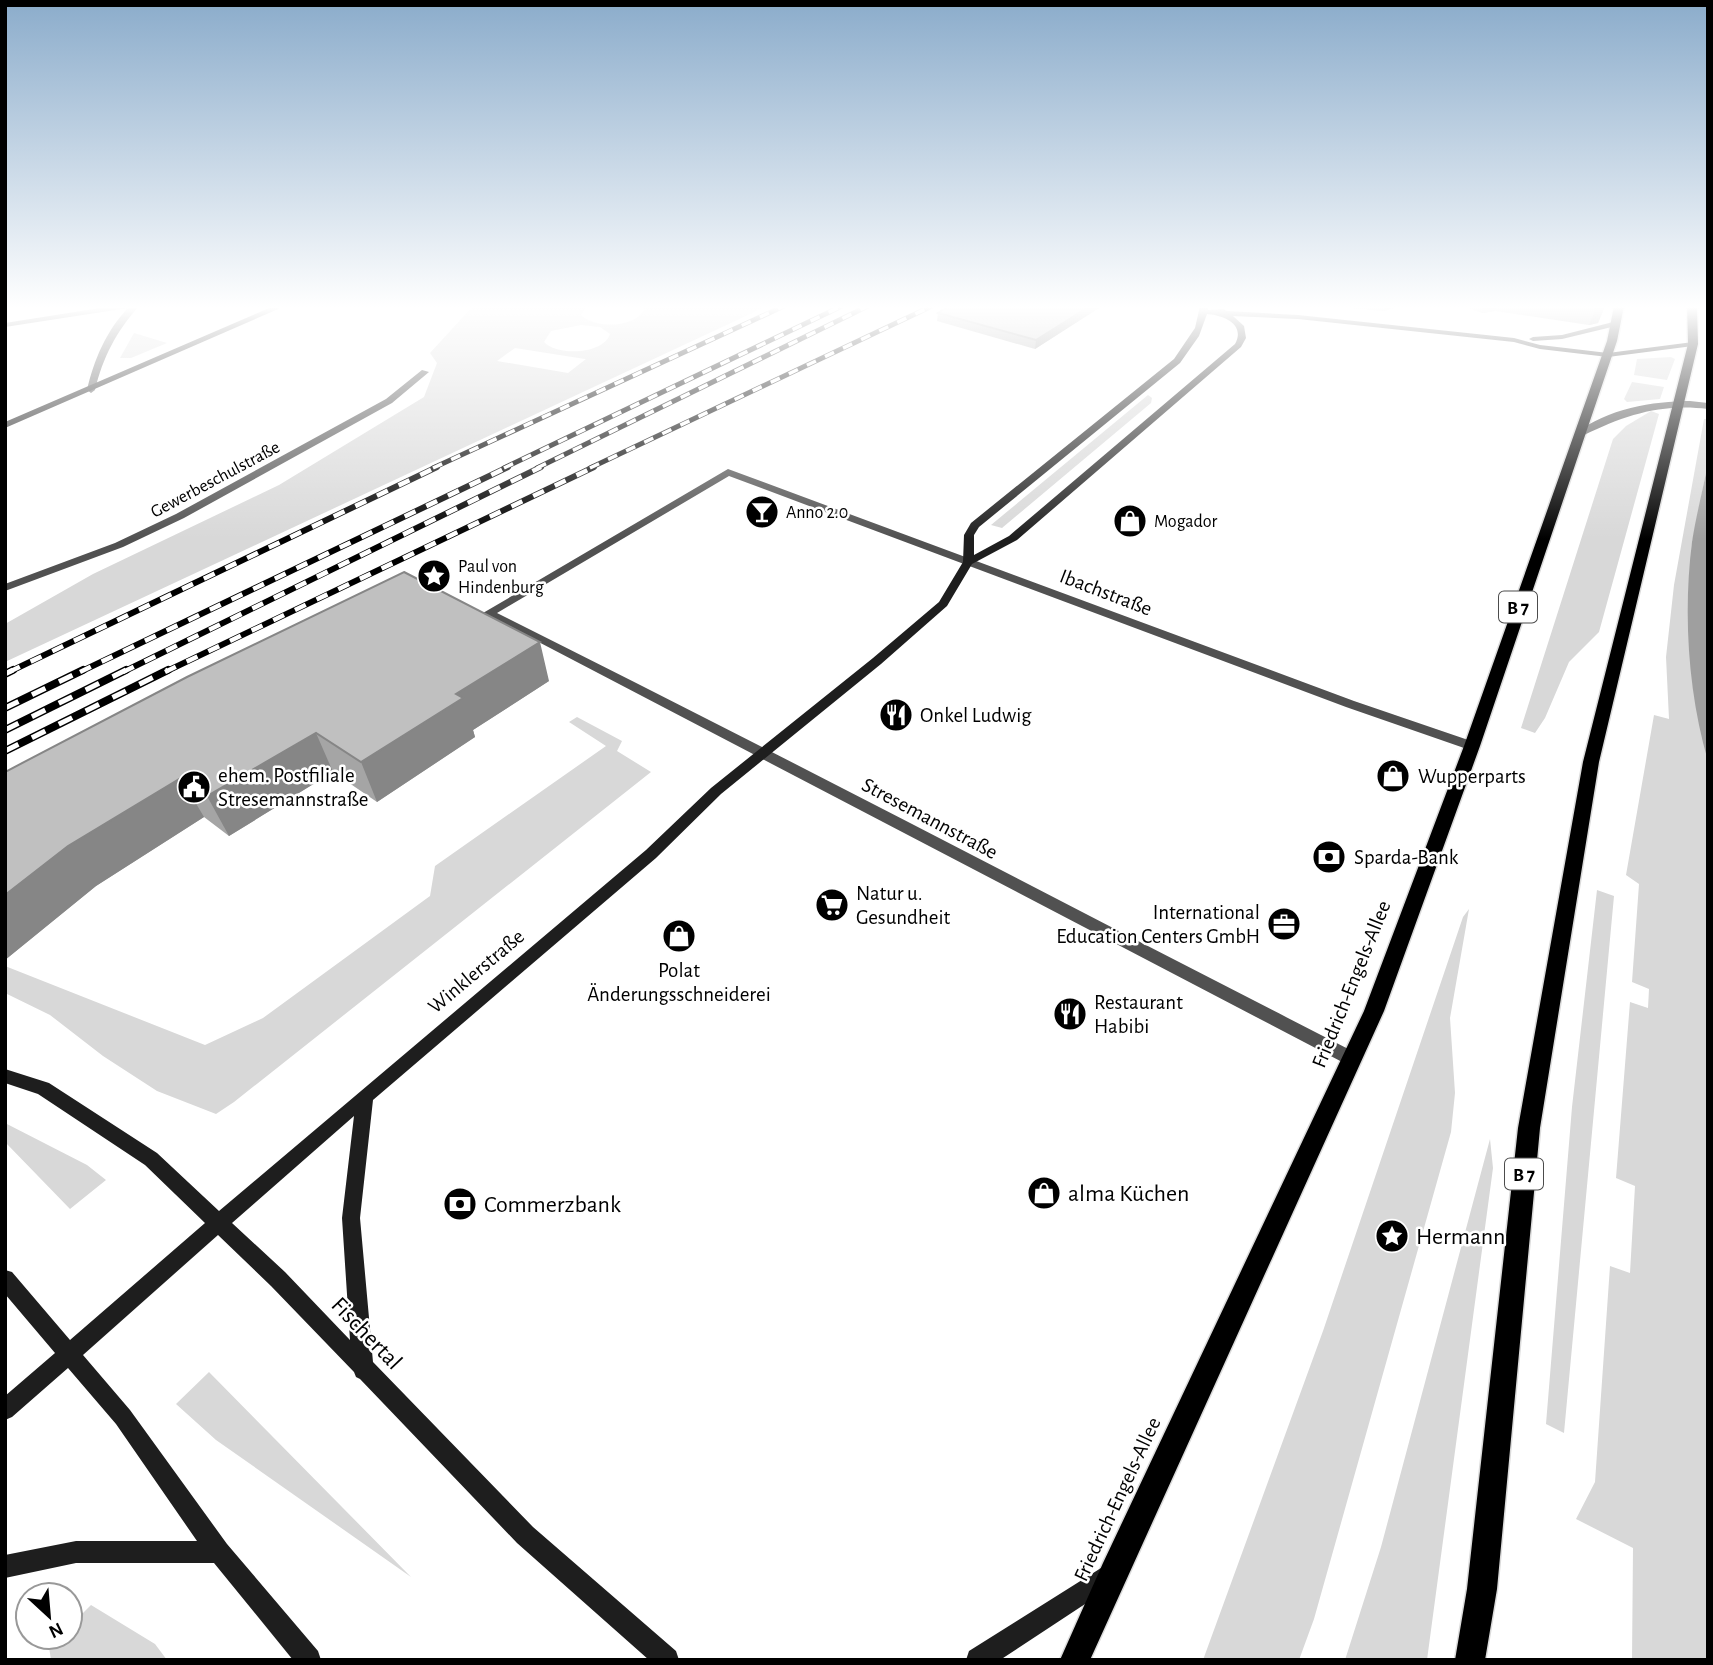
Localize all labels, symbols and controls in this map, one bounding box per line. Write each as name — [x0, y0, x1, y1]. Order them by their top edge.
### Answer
street label: Gewerbeschulstraße — [148, 438, 283, 522]
bar icon: Anno 2.0 — [743, 493, 781, 531]
shop icon: Mogador — [1111, 502, 1149, 540]
place label: Anno 2.0 — [786, 504, 848, 522]
place label: Mogador — [1154, 513, 1217, 531]
place icon: Paul von Hindenburg — [415, 557, 453, 595]
place label: Paul von Hindenburg — [458, 558, 544, 597]
street label: Ibachstraße — [1057, 565, 1155, 620]
road number: B 7 — [1499, 592, 1537, 622]
restaurant icon: Onkel Ludwig — [877, 696, 915, 734]
place label: Onkel Ludwig — [920, 705, 1032, 726]
shop icon: Wupperparts — [1374, 757, 1412, 795]
place label: ehem. Postfiliale Stresemannstraße — [218, 765, 368, 810]
place label: Wupperparts — [1418, 766, 1526, 787]
public building icon: ehem. Postfiliale Stresemannstraße — [175, 768, 213, 806]
street label: Stresemannstraße — [858, 774, 1001, 863]
bank icon: Sparda-Bank — [1310, 838, 1348, 876]
place label: Sparda-Bank — [1354, 847, 1459, 868]
place label: Natur u. Gesundheit — [856, 883, 951, 928]
supermarket icon: Natur u. Gesundheit — [813, 886, 851, 924]
street label: Friedrich-Engels-Allee — [1308, 898, 1395, 1071]
place label: International Education Centers GmbH — [1056, 902, 1260, 947]
office icon: International Education Centers GmbH — [1265, 905, 1303, 943]
shop icon: Polat Änderungsschneiderei — [660, 917, 698, 955]
street label: Winklerstraße — [424, 925, 528, 1017]
place label: Polat Änderungsschneiderei — [587, 960, 771, 1005]
place label: Restaurant Habibi — [1094, 992, 1183, 1037]
restaurant icon: Restaurant Habibi — [1051, 995, 1089, 1033]
road number: B 7 — [1505, 1158, 1543, 1190]
shop icon: alma Küchen — [1025, 1174, 1063, 1212]
place label: alma Küchen — [1068, 1182, 1189, 1206]
bank icon: Commerzbank — [441, 1185, 479, 1223]
place label: Commerzbank — [484, 1193, 621, 1217]
place icon: Hermann — [1373, 1217, 1411, 1255]
place label: Hermann — [1416, 1225, 1505, 1249]
street label: Fischertal — [326, 1293, 406, 1375]
street label: Friedrich-Engels-Allee — [1070, 1414, 1165, 1584]
north arrow — [14, 1581, 84, 1651]
text: N — [46, 1618, 66, 1641]

